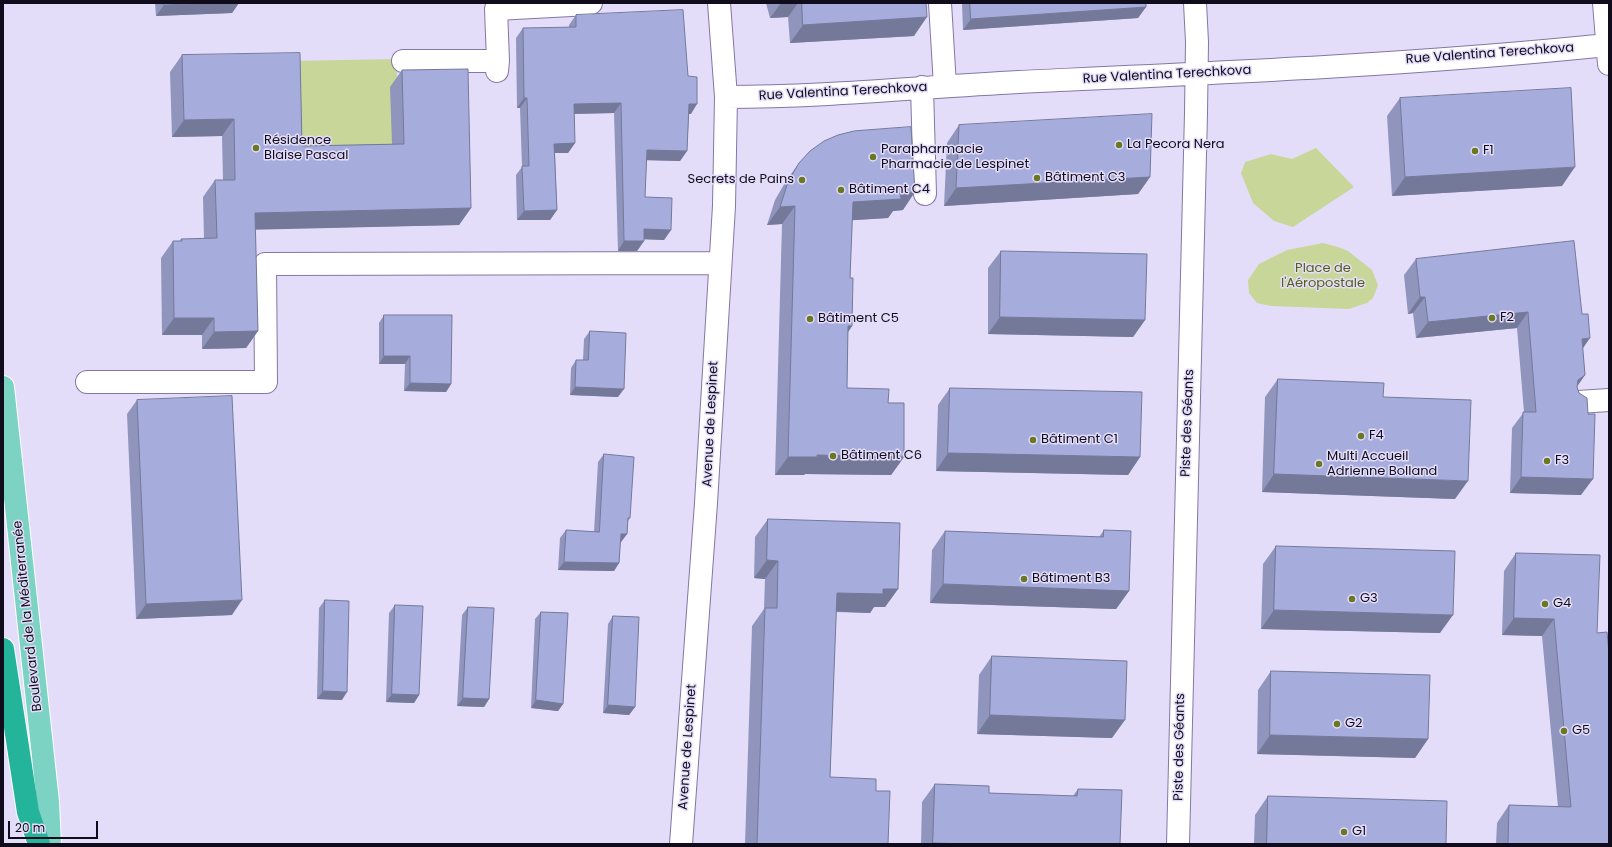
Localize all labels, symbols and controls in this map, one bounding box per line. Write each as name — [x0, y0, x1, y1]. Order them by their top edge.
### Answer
street label: Rue Valentina Terechkova — [1405, 40, 1575, 68]
street label: Rue Valentina Terechkova — [1082, 63, 1252, 87]
street label: Rue Valentina Terechkova — [758, 80, 928, 104]
place label: Résidence Blaise Pascal — [264, 133, 348, 164]
place label: La Pecora Nera — [1127, 137, 1225, 153]
marker: La Pecora Nera — [1114, 140, 1124, 150]
place label: Parapharmacie Pharmacie de Lespinet — [881, 142, 1029, 173]
marker: Résidence Blaise Pascal — [251, 143, 261, 153]
place label: F1 — [1483, 143, 1494, 159]
marker: F1 — [1470, 146, 1480, 156]
marker: Parapharmacie Pharmacie de Lespinet — [868, 152, 878, 162]
place label: Bâtiment C3 — [1045, 170, 1125, 186]
place label: Secrets de Pains — [688, 172, 794, 188]
marker: Bâtiment C3 — [1032, 173, 1042, 183]
marker: Secrets de Pains — [797, 175, 807, 185]
place label: Bâtiment C4 — [849, 182, 930, 198]
marker: Bâtiment C4 — [836, 185, 846, 195]
park label: Place de l'Aéropostale — [1281, 261, 1365, 292]
place label: F2 — [1500, 310, 1514, 326]
place label: Bâtiment C5 — [818, 311, 899, 327]
marker: F2 — [1487, 313, 1497, 323]
marker: Bâtiment C5 — [805, 314, 815, 324]
street label: Avenue de Lespinet — [700, 361, 722, 487]
street label: Piste des Géants — [1178, 369, 1198, 477]
place label: F4 — [1369, 428, 1384, 444]
marker: F4 — [1356, 431, 1366, 441]
place label: Bâtiment C1 — [1041, 432, 1118, 448]
marker: Bâtiment C1 — [1028, 435, 1038, 445]
place label: Bâtiment C6 — [841, 448, 922, 464]
place label: Multi Accueil Adrienne Bolland — [1327, 449, 1437, 480]
marker: Bâtiment C6 — [828, 451, 838, 461]
place label: F3 — [1555, 453, 1569, 469]
marker: F3 — [1542, 456, 1552, 466]
marker: Multi Accueil Adrienne Bolland — [1314, 459, 1324, 469]
street label: Boulevard de la Méditerranée — [10, 520, 46, 712]
place label: Bâtiment B3 — [1032, 571, 1110, 587]
marker: Bâtiment B3 — [1019, 574, 1029, 584]
place label: G3 — [1360, 591, 1378, 607]
marker: G3 — [1347, 594, 1357, 604]
place label: G4 — [1553, 596, 1571, 612]
marker: G4 — [1540, 599, 1550, 609]
street label: Avenue de Lespinet — [676, 684, 700, 810]
street label: Piste des Géants — [1171, 693, 1189, 801]
place label: G2 — [1345, 716, 1363, 732]
marker: G2 — [1332, 719, 1342, 729]
place label: G5 — [1572, 723, 1590, 739]
marker: G5 — [1559, 726, 1569, 736]
scale bar — [10, 813, 100, 839]
text: 20 m — [15, 819, 45, 836]
place label: G1 — [1352, 824, 1366, 840]
marker: G1 — [1339, 827, 1349, 837]

